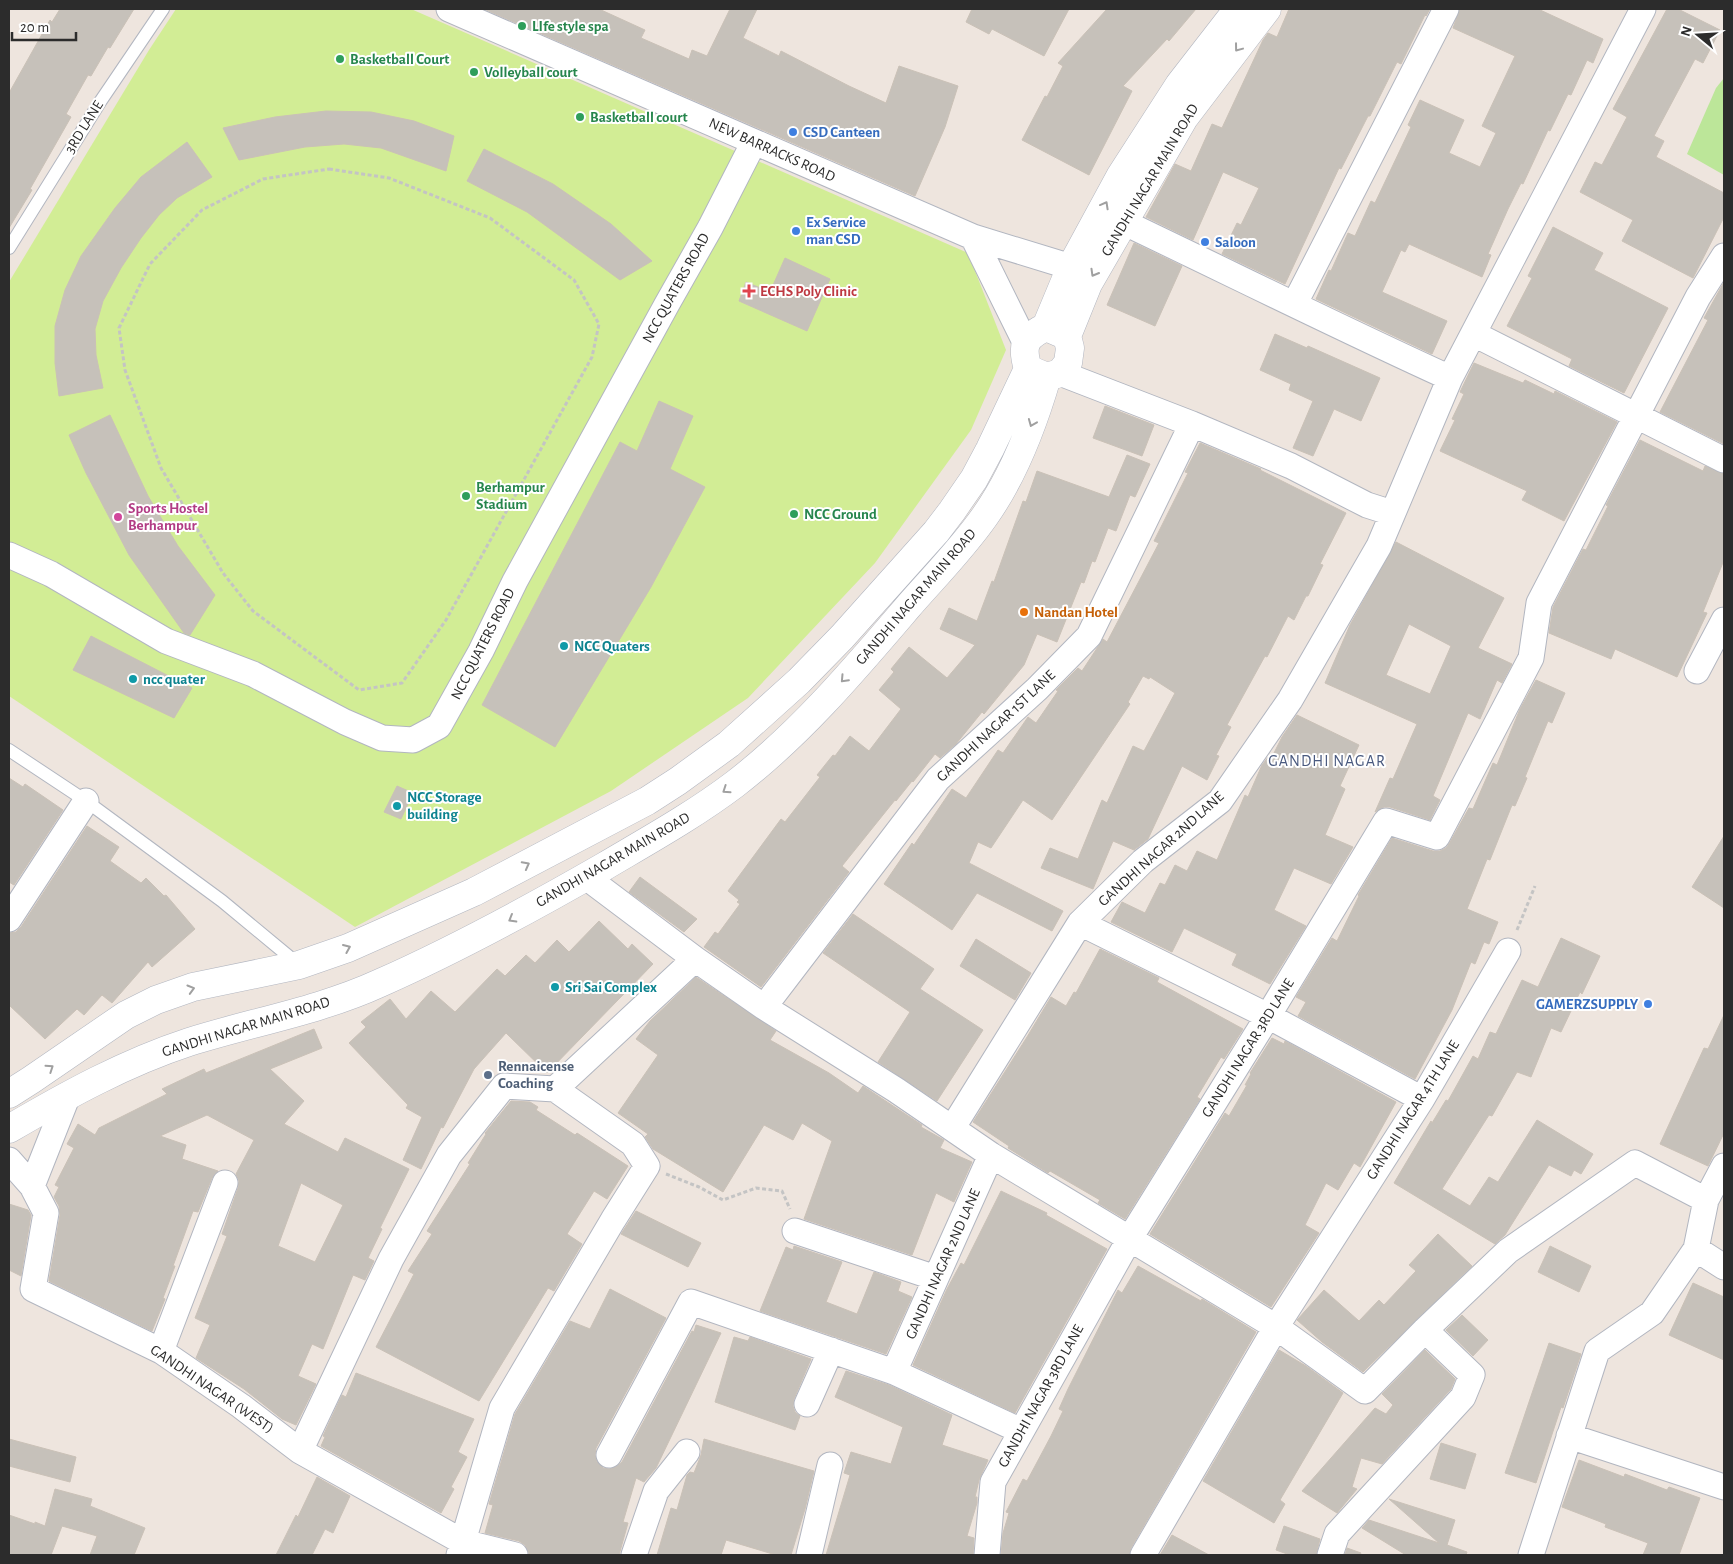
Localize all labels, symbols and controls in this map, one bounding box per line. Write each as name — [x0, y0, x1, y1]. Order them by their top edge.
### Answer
scale bar — [12, 10, 76, 42]
north arrow — [1673, 10, 1723, 60]
place label: LIfe style spa — [532, 19, 609, 34]
text: 20 m — [20, 20, 49, 35]
marker: LIfe style spa — [516, 20, 528, 32]
text: N — [1678, 24, 1695, 38]
one-way arrow — [1235, 42, 1243, 51]
place label: Basketball Court — [350, 52, 449, 67]
marker: Basketball Court — [334, 53, 346, 65]
place label: Volleyball court — [484, 65, 578, 80]
marker: Volleyball court — [468, 66, 480, 78]
street label: 3RD LANE — [62, 98, 106, 156]
street label: GANDHI NAGAR MAIN ROAD — [1099, 101, 1202, 259]
place label: Basketball court — [590, 110, 688, 125]
marker: Basketball court — [574, 111, 586, 123]
street label: NEW BARRACKS ROAD — [707, 115, 838, 185]
place label: CSD Canteen — [803, 125, 880, 140]
marker: CSD Canteen — [787, 126, 799, 138]
one-way arrow — [1099, 201, 1109, 210]
place label: Ex Service man CSD — [806, 215, 866, 247]
marker: Ex Service man CSD — [790, 225, 802, 237]
street label: NCC QUATERS ROAD — [640, 230, 713, 345]
place label: Saloon — [1215, 235, 1256, 250]
marker: Saloon — [1199, 236, 1211, 248]
one-way arrow — [1091, 268, 1101, 277]
marker: ECHS Poly Clinic — [742, 284, 756, 298]
place label: ECHS Poly Clinic — [760, 284, 857, 299]
one-way arrow — [1028, 418, 1038, 427]
place label: Berhampur Stadium — [476, 480, 545, 512]
marker: Berhampur Stadium — [460, 490, 472, 502]
place label: Sports Hostel Berhampur — [128, 501, 208, 533]
place label: NCC Ground — [804, 507, 877, 522]
marker: NCC Ground — [788, 508, 800, 520]
marker: Sports Hostel Berhampur — [112, 511, 124, 523]
street label: GANDHI NAGAR MAIN ROAD — [853, 526, 979, 668]
street label: NCC QUATERS ROAD — [448, 586, 518, 702]
place label: Nandan Hotel — [1034, 605, 1118, 620]
marker: Nandan Hotel — [1018, 606, 1030, 618]
place label: NCC Quaters — [574, 639, 650, 654]
marker: NCC Quaters — [558, 640, 570, 652]
street label: GANDHI NAGAR 1ST LANE — [934, 667, 1058, 785]
place label: ncc quater — [143, 672, 206, 687]
marker: ncc quater — [127, 673, 139, 685]
one-way arrow — [841, 674, 850, 683]
district label: GANDHI NAGAR — [1268, 753, 1386, 769]
one-way arrow — [722, 784, 732, 793]
street label: GANDHI NAGAR 2ND LANE — [1095, 789, 1227, 909]
place label: NCC Storage building — [407, 790, 482, 822]
marker: NCC Storage building — [391, 800, 403, 812]
street label: GANDHI NAGAR MAIN ROAD — [534, 810, 693, 910]
one-way arrow — [521, 861, 530, 871]
one-way arrow — [508, 913, 517, 923]
one-way arrow — [343, 943, 351, 953]
street label: GANDHI NAGAR 3RD LANE — [1199, 976, 1297, 1120]
place label: Sri Sai Complex — [565, 980, 657, 995]
marker: Sri Sai Complex — [549, 981, 561, 993]
one-way arrow — [186, 984, 194, 994]
street label: GANDHI NAGAR MAIN ROAD — [160, 994, 332, 1060]
place label: GAMERZSUPPLY — [1536, 997, 1639, 1012]
marker: GAMERZSUPPLY — [1642, 998, 1654, 1010]
street label: GANDHI NAGAR 4TH LANE — [1364, 1038, 1462, 1182]
place label: Rennaicense Coaching — [498, 1059, 574, 1091]
one-way arrow — [44, 1065, 54, 1074]
marker: Rennaicense Coaching — [482, 1069, 494, 1081]
street label: GANDHI NAGAR 2ND LANE — [903, 1186, 983, 1342]
street label: GANDHI NAGAR 3RD LANE — [996, 1322, 1086, 1470]
street label: GANDHI NAGAR (WEST) — [148, 1342, 276, 1436]

